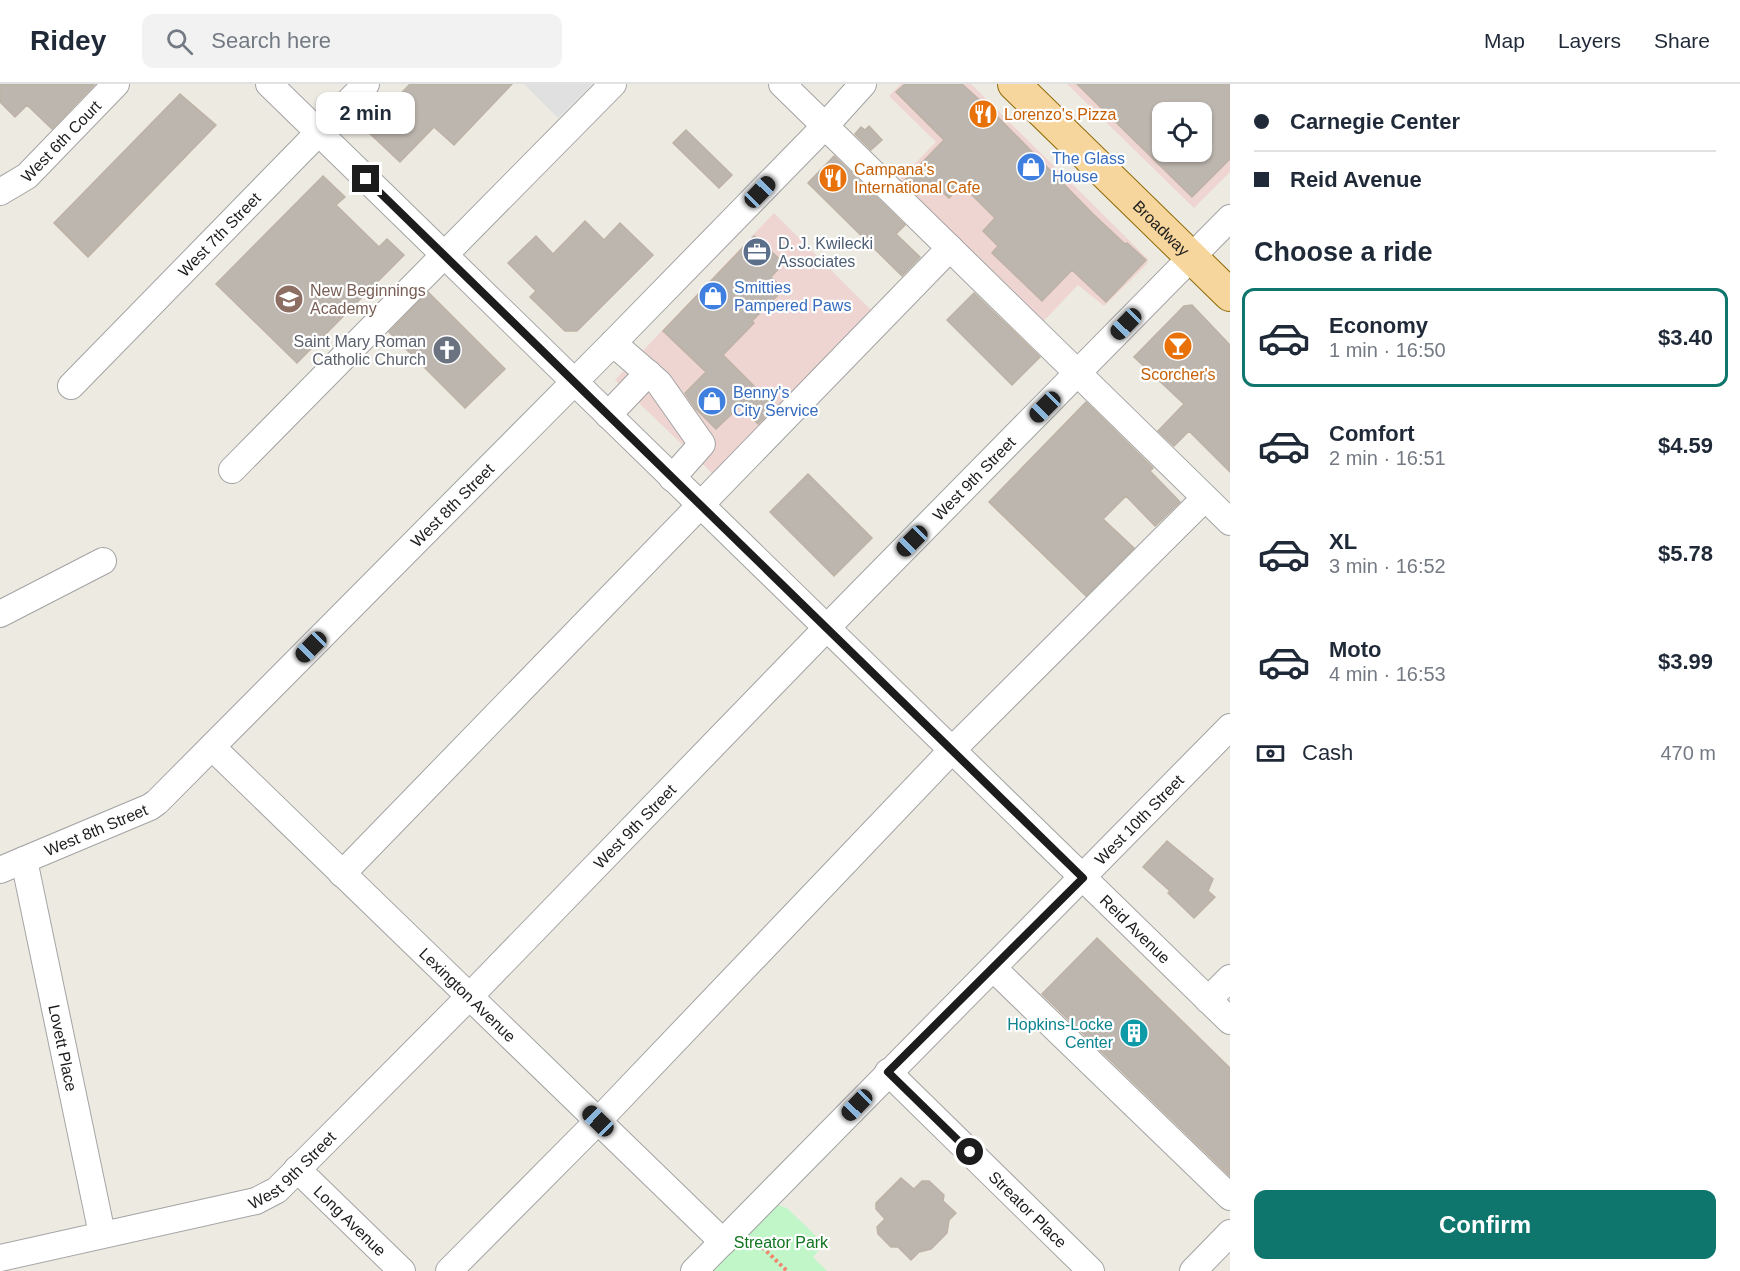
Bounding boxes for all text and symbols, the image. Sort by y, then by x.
search box [142,14,562,68]
text: Ridey [30,25,106,56]
icon: search [163,25,196,58]
text: Search here [211,28,331,53]
text: Map [1484,29,1525,52]
text: Layers [1558,29,1621,52]
text: Share [1654,29,1710,52]
callout: 2 min [316,92,416,134]
street label: West 6th Court [18,97,105,186]
restaurant icon: Lorenzo's Pizza [967,98,999,130]
text: 2 min [339,102,392,124]
map controls [1152,102,1212,162]
button: locate [1152,102,1212,162]
place label: Lorenzo's Pizza [1004,106,1117,123]
text: Carnegie Center [1290,109,1460,134]
place label: The Glass House [1052,150,1125,185]
shop icon: The Glass House [1015,151,1047,183]
place label: Campana's International Cafe [854,161,980,196]
restaurant icon: Campana's International Cafe [817,162,849,194]
route end [352,165,379,192]
text: Reid Avenue [1290,167,1422,192]
car [741,173,779,211]
street label: West 7th Street [175,189,264,280]
street label: Broadway [1130,197,1192,259]
place label: D. J. Kwilecki Associates [778,235,873,270]
office icon: D. J. Kwilecki Associates [741,236,773,268]
text: Choose a ride [1254,237,1433,267]
place label: Smitties Pampered Paws [734,279,851,314]
shop icon: Smitties Pampered Paws [697,280,729,312]
place label: New Beginnings Academy [310,282,426,317]
school or university icon: New Beginnings Academy [273,283,305,315]
car [1107,305,1145,343]
icon: car [1257,311,1311,365]
text: Economy [1329,313,1428,338]
text: $3.40 [1658,325,1713,350]
bar icon: Scorcher's [1162,330,1194,362]
place label: Saint Mary Roman Catholic Church [294,333,426,368]
church icon: Saint Mary Roman Catholic Church [431,334,463,366]
text: 1 min · 16:50 [1329,339,1446,361]
place label: Scorcher's [1140,366,1216,383]
place label: Benny's City Service [733,384,818,419]
shop icon: Benny's City Service [696,385,728,417]
car [1026,388,1064,426]
icon: car [1257,419,1311,473]
text: Comfort [1329,421,1415,446]
street label: West 9th Street [929,433,1019,524]
text: $4.59 [1658,433,1713,458]
text: 2 min · 16:51 [1329,447,1446,469]
street label: West 8th Street [408,460,498,550]
car [893,522,931,560]
icon: car [1257,527,1311,581]
text: XL [1329,529,1357,554]
text: $5.78 [1658,541,1713,566]
text: 3 min · 16:52 [1329,555,1446,577]
car [292,628,330,666]
icon: car [1257,635,1311,689]
text: Moto [1329,637,1382,662]
text: $3.99 [1658,649,1713,674]
text: 4 min · 16:53 [1329,663,1446,685]
icon: cash [1254,737,1287,770]
text: Cash [1302,740,1353,765]
text: 470 m [1660,742,1716,764]
street label: West 10th Street [1092,771,1188,868]
street label: West 9th Street [590,781,680,872]
street label: West 8th Street [42,801,151,859]
street label: Reid Avenue [1097,891,1173,967]
street label: Lexington Avenue [416,945,519,1045]
street label: Lovett Place [45,1003,80,1093]
place label: Hopkins-Locke Center [1007,1016,1114,1051]
building icon: Hopkins-Locke Center [1118,1017,1150,1049]
car [838,1086,876,1124]
car [579,1102,617,1140]
street label: West 9th Street [246,1128,340,1212]
route start [956,1138,983,1165]
street label: Streator Place [985,1168,1070,1251]
street label: Long Avenue [310,1182,389,1260]
button: Confirm [1254,1190,1716,1259]
park label: Streator Park [734,1234,829,1251]

